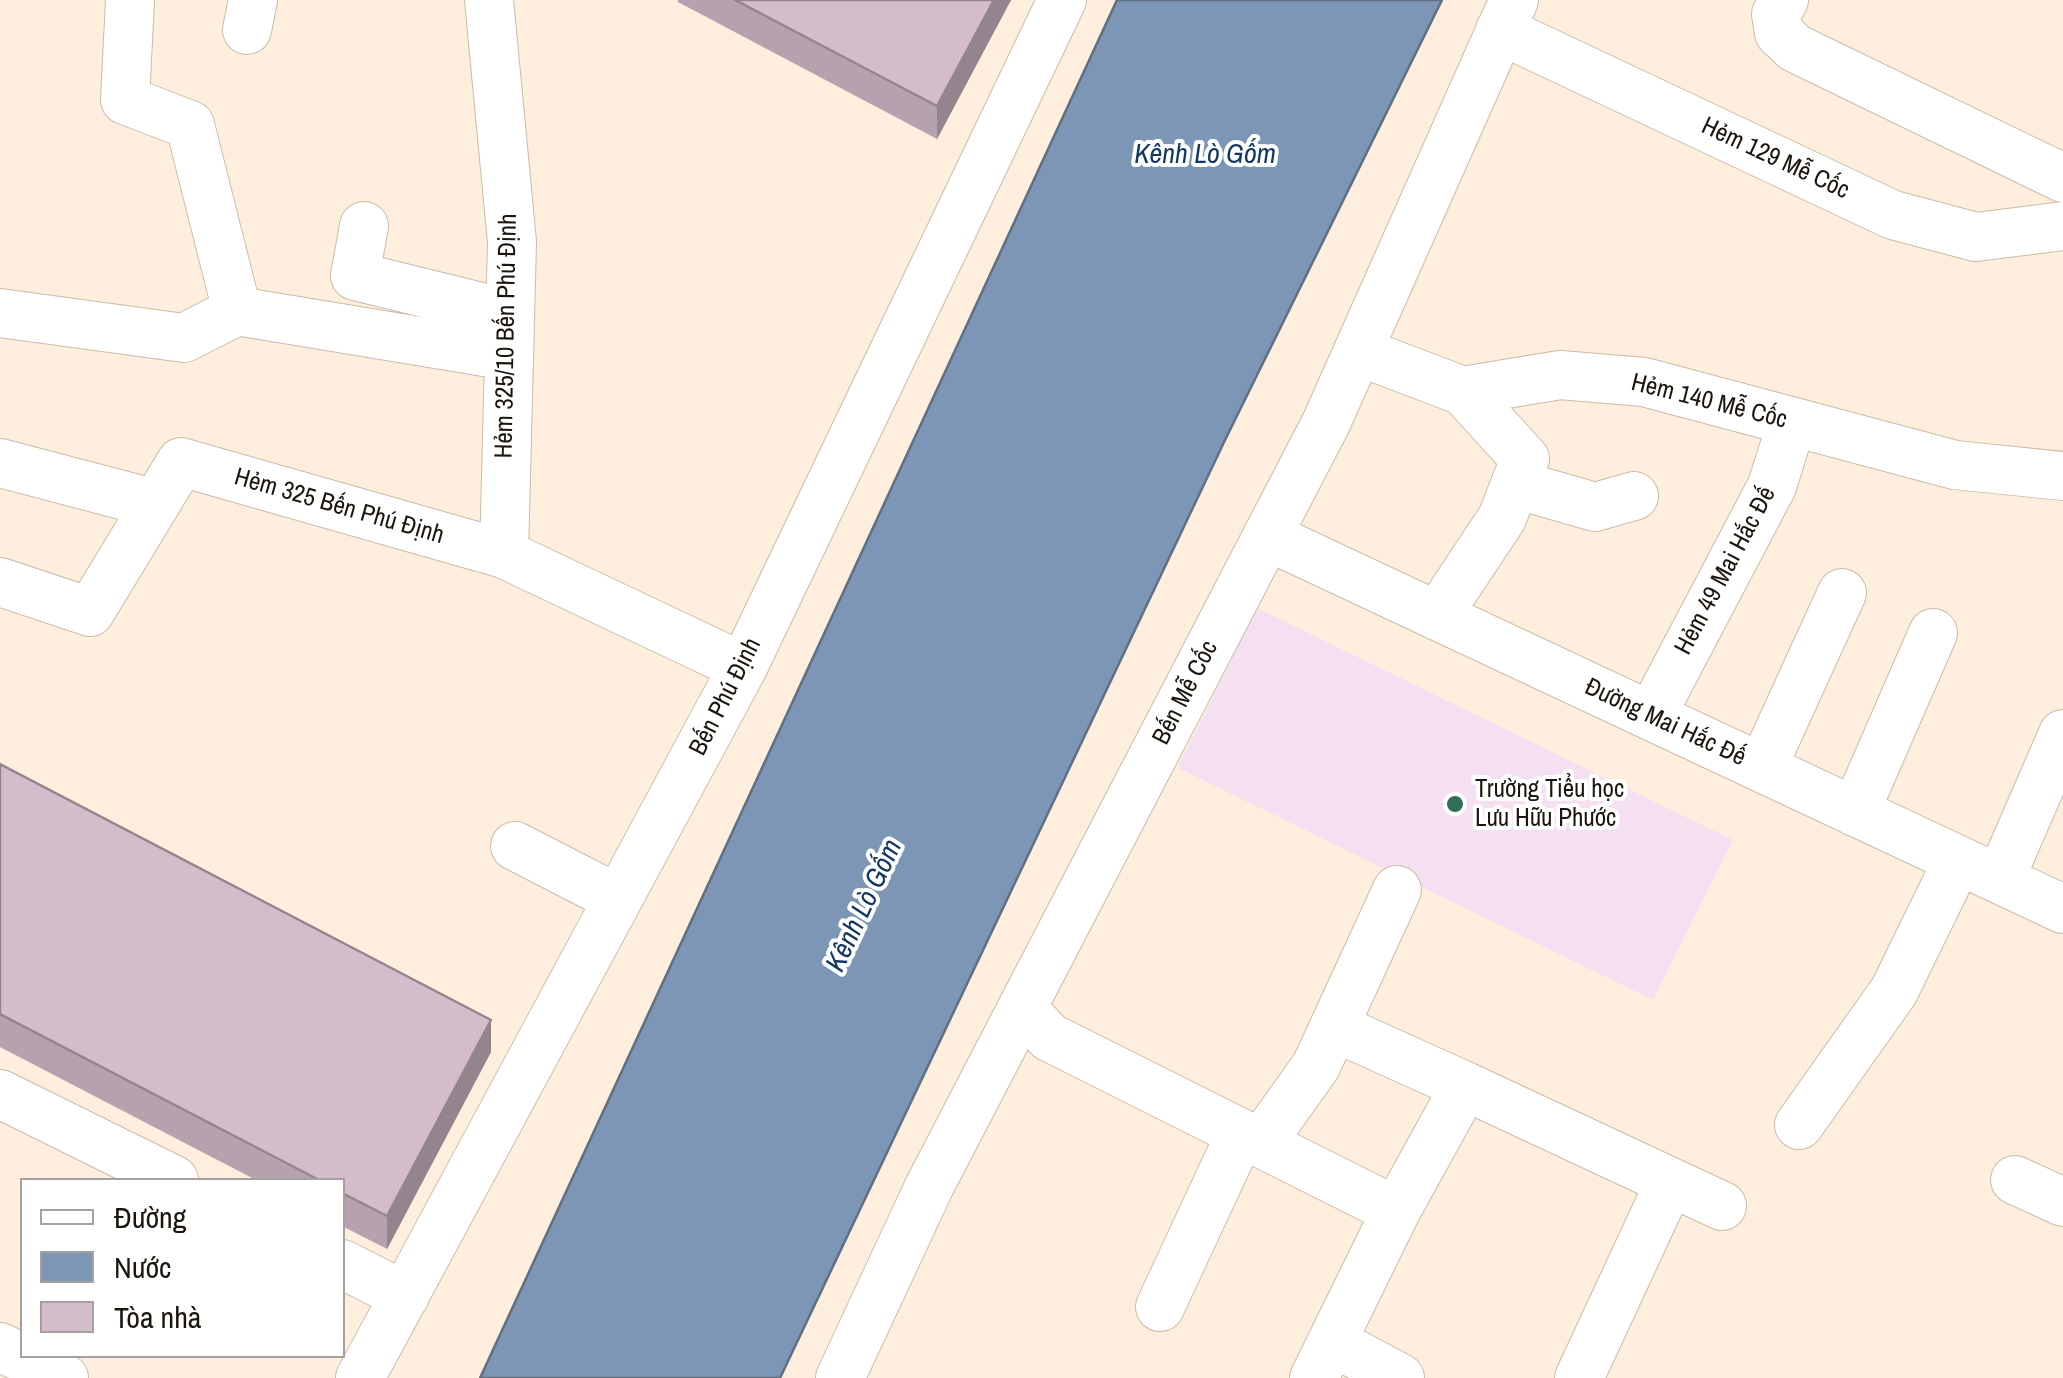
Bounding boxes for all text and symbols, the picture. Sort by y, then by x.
street label: Hẻm 129 Mễ Cốc [1696,112,1854,206]
water label: Kênh Lò Gốm [1134,138,1276,172]
street label: Hẻm 325/10 Bến Phú Định [490,213,524,459]
street label: Hẻm 140 Mễ Cốc [1628,368,1790,436]
street label: Hẻm 325 Bến Phú Định [231,463,447,551]
street label: Hẻm 49 Mai Hắc Đế [1669,482,1783,660]
street label: Bến Phú Định [684,633,768,761]
street label: Bến Mễ Cốc [1147,636,1225,750]
street label: Đường Mai Hắc Đế [1580,673,1750,773]
place label: Trường Tiểu học Lưu Hữu Phước [1475,775,1624,834]
marker: Trường Tiểu học Lưu Hữu Phước [1444,793,1466,815]
water label: Kênh Lò Gốm [820,835,910,977]
legend [20,1178,345,1358]
text: Đường [114,1197,186,1237]
text: Nước [114,1247,171,1287]
text: Tòa nhà [114,1297,202,1337]

